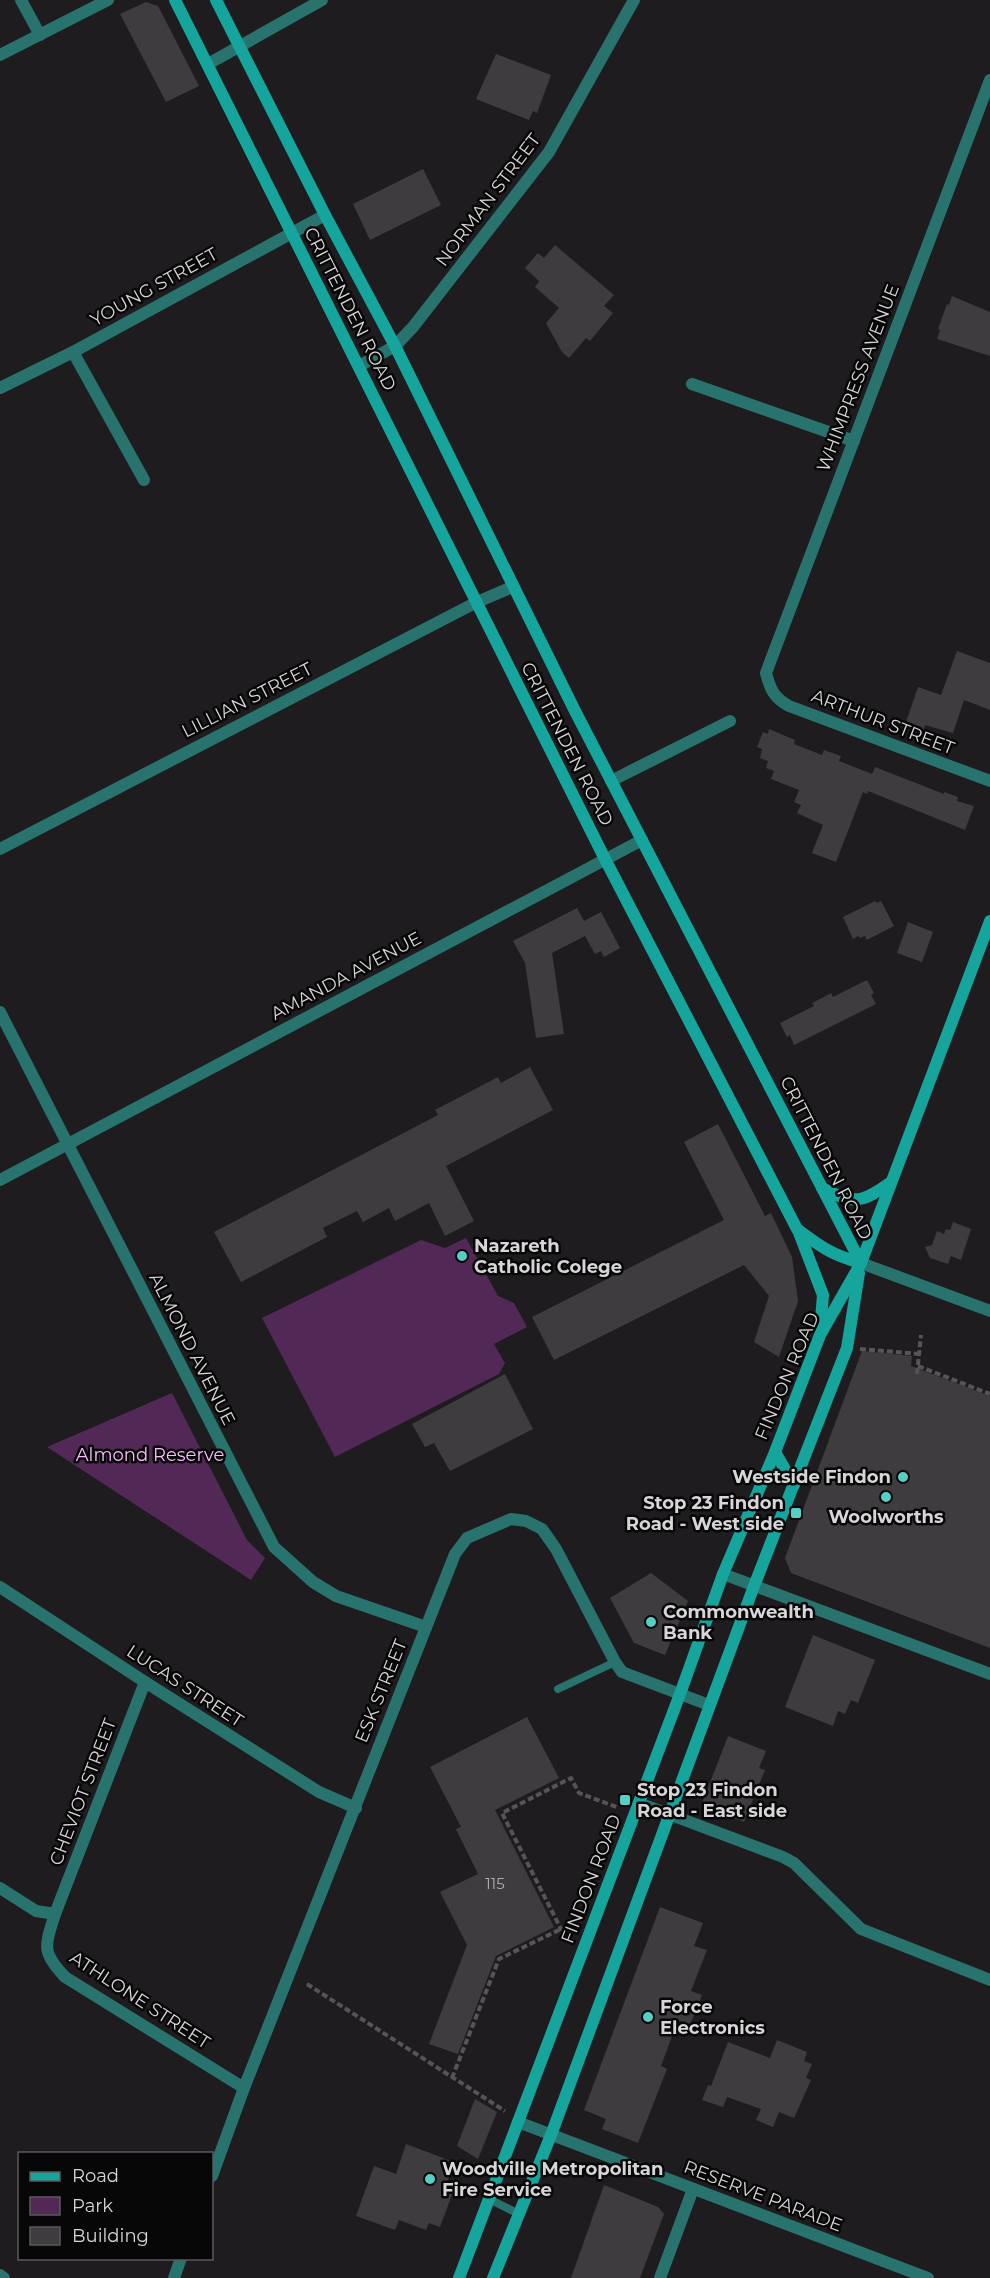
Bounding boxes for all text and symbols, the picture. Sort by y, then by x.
street label: NORMAN STREET [431,129,546,271]
street label: CRITTENDEN ROAD [299,224,401,394]
street label: YOUNG STREET [86,243,222,331]
street label: WHIMPRESS AVENUE [812,281,904,475]
street label: LILLIAN STREET [178,657,317,742]
street label: CRITTENDEN ROAD [516,659,618,829]
street label: ARTHUR STREET [808,685,958,760]
street label: AMANDA AVENUE [267,927,425,1025]
street label: CRITTENDEN ROAD [775,1073,877,1243]
place label: Nazareth Catholic Colege [474,1235,622,1278]
marker: Nazareth Catholic Colege [455,1249,469,1263]
street label: ALMOND AVENUE [144,1269,240,1429]
street label: FINDON ROAD [750,1309,824,1443]
park label: Almond Reserve [76,1444,224,1466]
place label: Westside Findon [732,1466,891,1488]
marker: Westside Findon [896,1470,910,1484]
marker: Woolworths [879,1490,893,1504]
place label: Stop 23 Findon Road - West side [626,1492,784,1535]
marker: Stop 23 Findon Road - West side [789,1506,803,1520]
place label: Woolworths [828,1506,944,1528]
place label: Commonwealth Bank [663,1601,814,1644]
marker: Commonwealth Bank [644,1615,658,1629]
street label: ESK STREET [350,1636,412,1746]
street label: LUCAS STREET [123,1640,248,1732]
street label: CHEVIOT STREET [45,1715,121,1869]
place label: Stop 23 Findon Road - East side [637,1779,787,1822]
marker: Stop 23 Findon Road - East side [618,1793,632,1807]
street label: FINDON ROAD [556,1811,626,1947]
house number: 115 [485,1874,505,1893]
street label: ATHLONE STREET [66,1946,215,2054]
place label: Force Electronics [660,1996,765,2039]
marker: Force Electronics [641,2010,655,2024]
legend [18,2152,213,2260]
street label: RESERVE PARADE [681,2156,845,2236]
place label: Woodville Metropolitan Fire Service [442,2158,663,2201]
text: Road [72,2165,119,2187]
marker: Woodville Metropolitan Fire Service [423,2172,437,2186]
text: Park [72,2195,113,2217]
text: Building [72,2225,149,2247]

